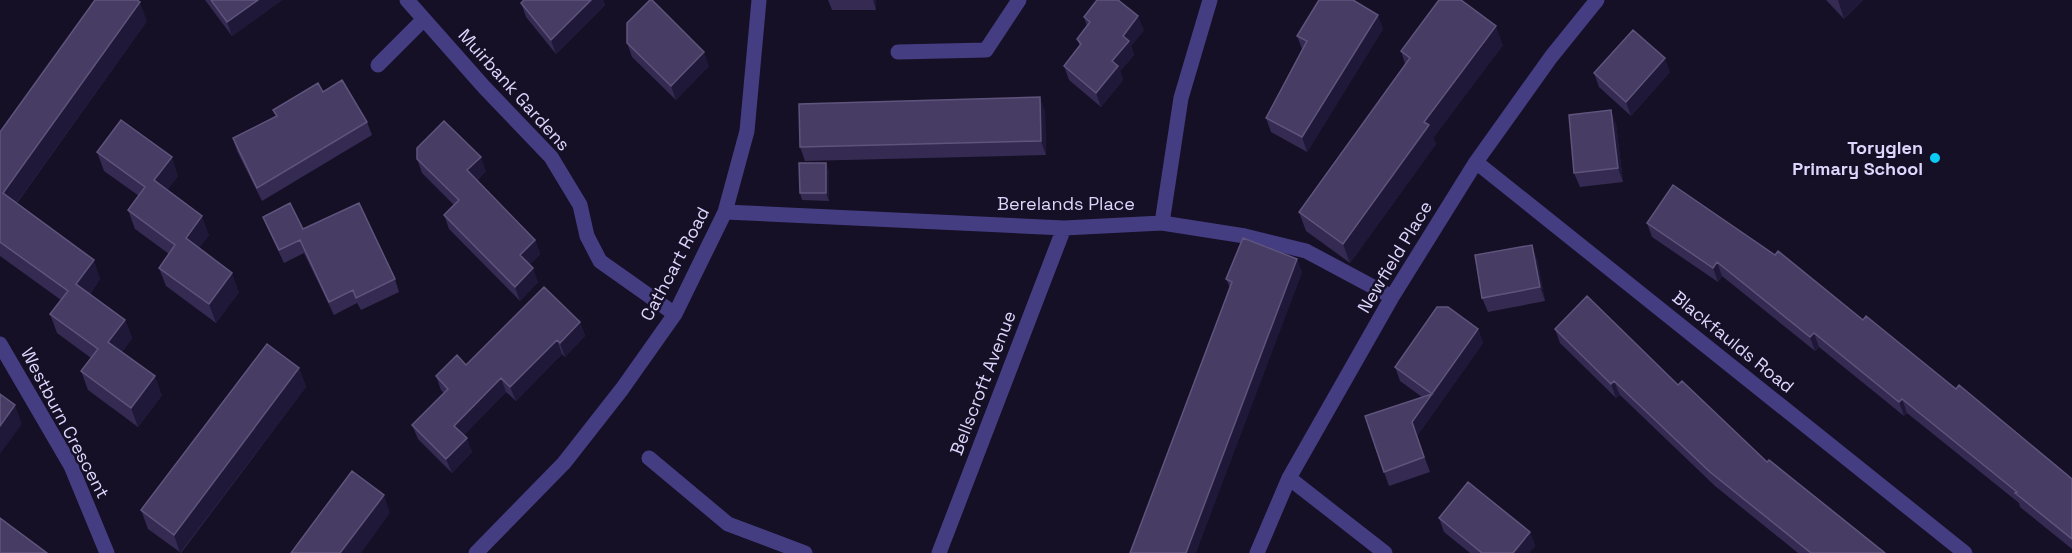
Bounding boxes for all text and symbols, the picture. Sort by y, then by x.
street label: Muirbank Gardens [453,24,575,156]
place label: Toryglen Primary School [1792,136,1923,180]
marker: Toryglen Primary School [1928,151,1942,165]
street label: Berelands Place [997,192,1135,215]
street label: Newfield Place [1352,196,1437,317]
street label: Cathcart Road [635,203,714,325]
street label: Blackfaulds Road [1668,285,1799,398]
street label: Bellscroft Avenue [944,307,1021,458]
street label: Westburn Crescent [16,343,115,502]

